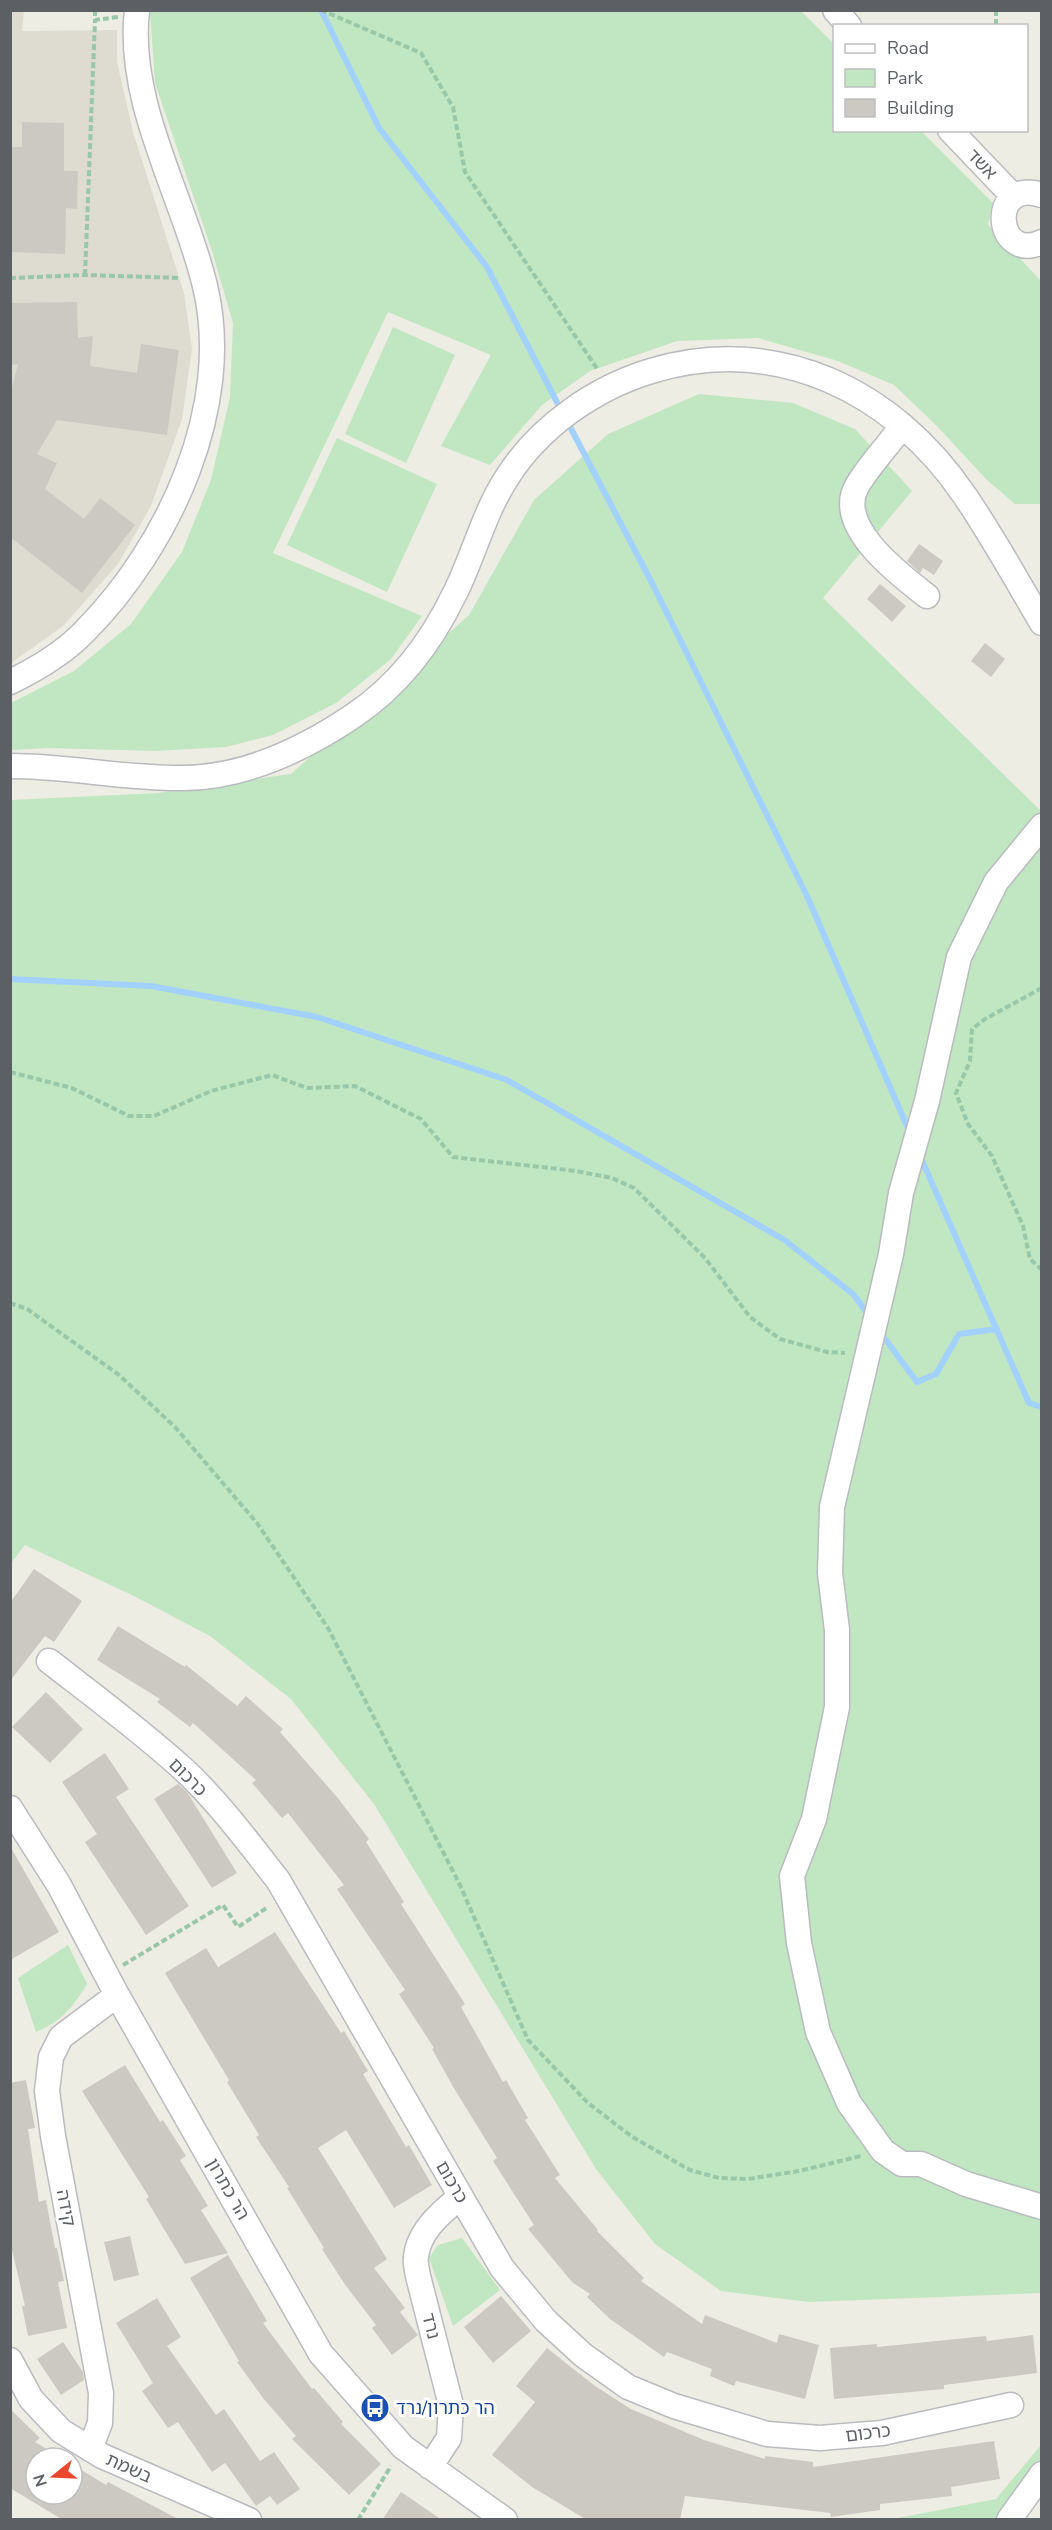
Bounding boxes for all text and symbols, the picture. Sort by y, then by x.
legend [833,24,1028,132]
text: Road [887,36,929,60]
text: Park [887,66,924,90]
text: Building [887,96,954,120]
street label: אשד [962,143,1002,185]
street label: כרכום [164,1753,212,1801]
street label: הר כתרון [201,2154,255,2224]
street label: כרכום [430,2156,474,2208]
street label: קידה [51,2187,81,2229]
street label: נרד [416,2310,446,2342]
bus stop icon: הר כתרון/נרד [359,2392,391,2424]
place label: הר כתרון/נרד [396,2396,495,2420]
street label: כרכום [844,2418,892,2448]
north arrow [24,2446,84,2506]
street label: בשמת [102,2447,156,2489]
text: N [28,2471,53,2489]

